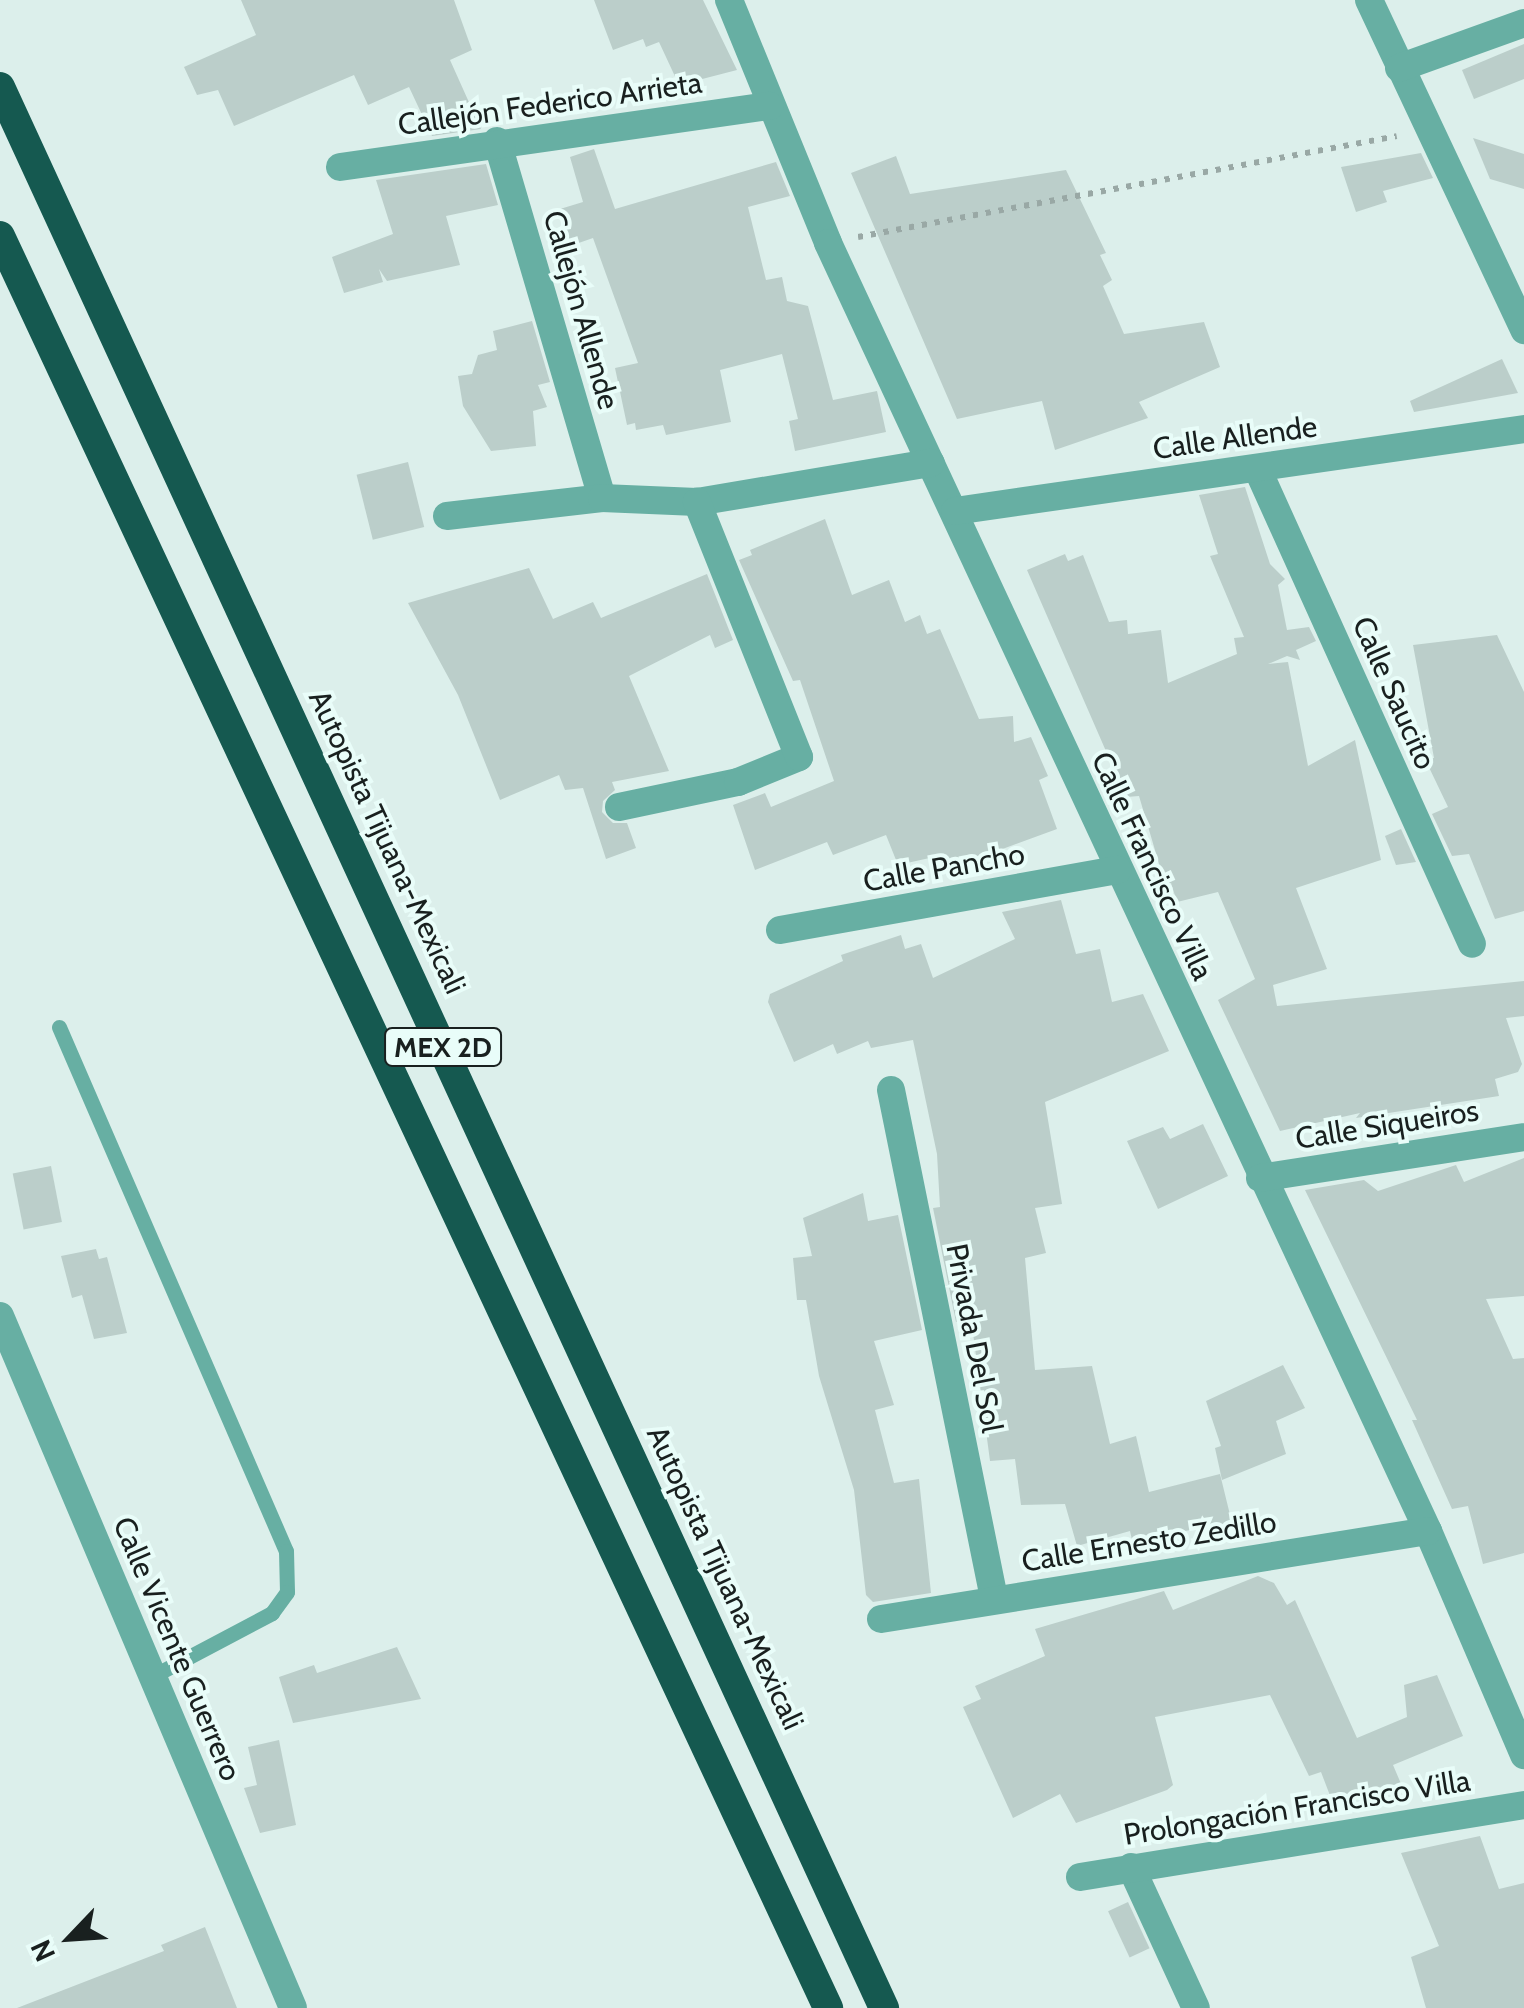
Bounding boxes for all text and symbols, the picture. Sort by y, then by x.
street label: Callejón Federico Arrieta [396,65,704,143]
street label: Callejón Allende [535,206,627,414]
street label: Calle Allende [1151,409,1319,467]
street label: Calle Saucito [1344,611,1444,775]
street label: Autopista Tijuana-Mexicali [301,684,473,1000]
street label: Calle Francisco Villa [1083,746,1221,986]
street label: Calle Pancho [860,836,1028,900]
road number: MEX 2D [383,1024,503,1070]
street label: Calle Siqueiros [1293,1093,1481,1157]
street label: Privada Del Sol [938,1241,1010,1435]
street label: Autopista Tijuana-Mexicali [639,1420,811,1736]
street label: Calle Ernesto Zedillo [1019,1504,1279,1580]
street label: Calle Vicente Guerrero [105,1512,249,1786]
street label: Prolongación Francisco Villa [1121,1763,1473,1853]
north arrow [20,1888,120,1988]
text: N [23,1935,62,1967]

